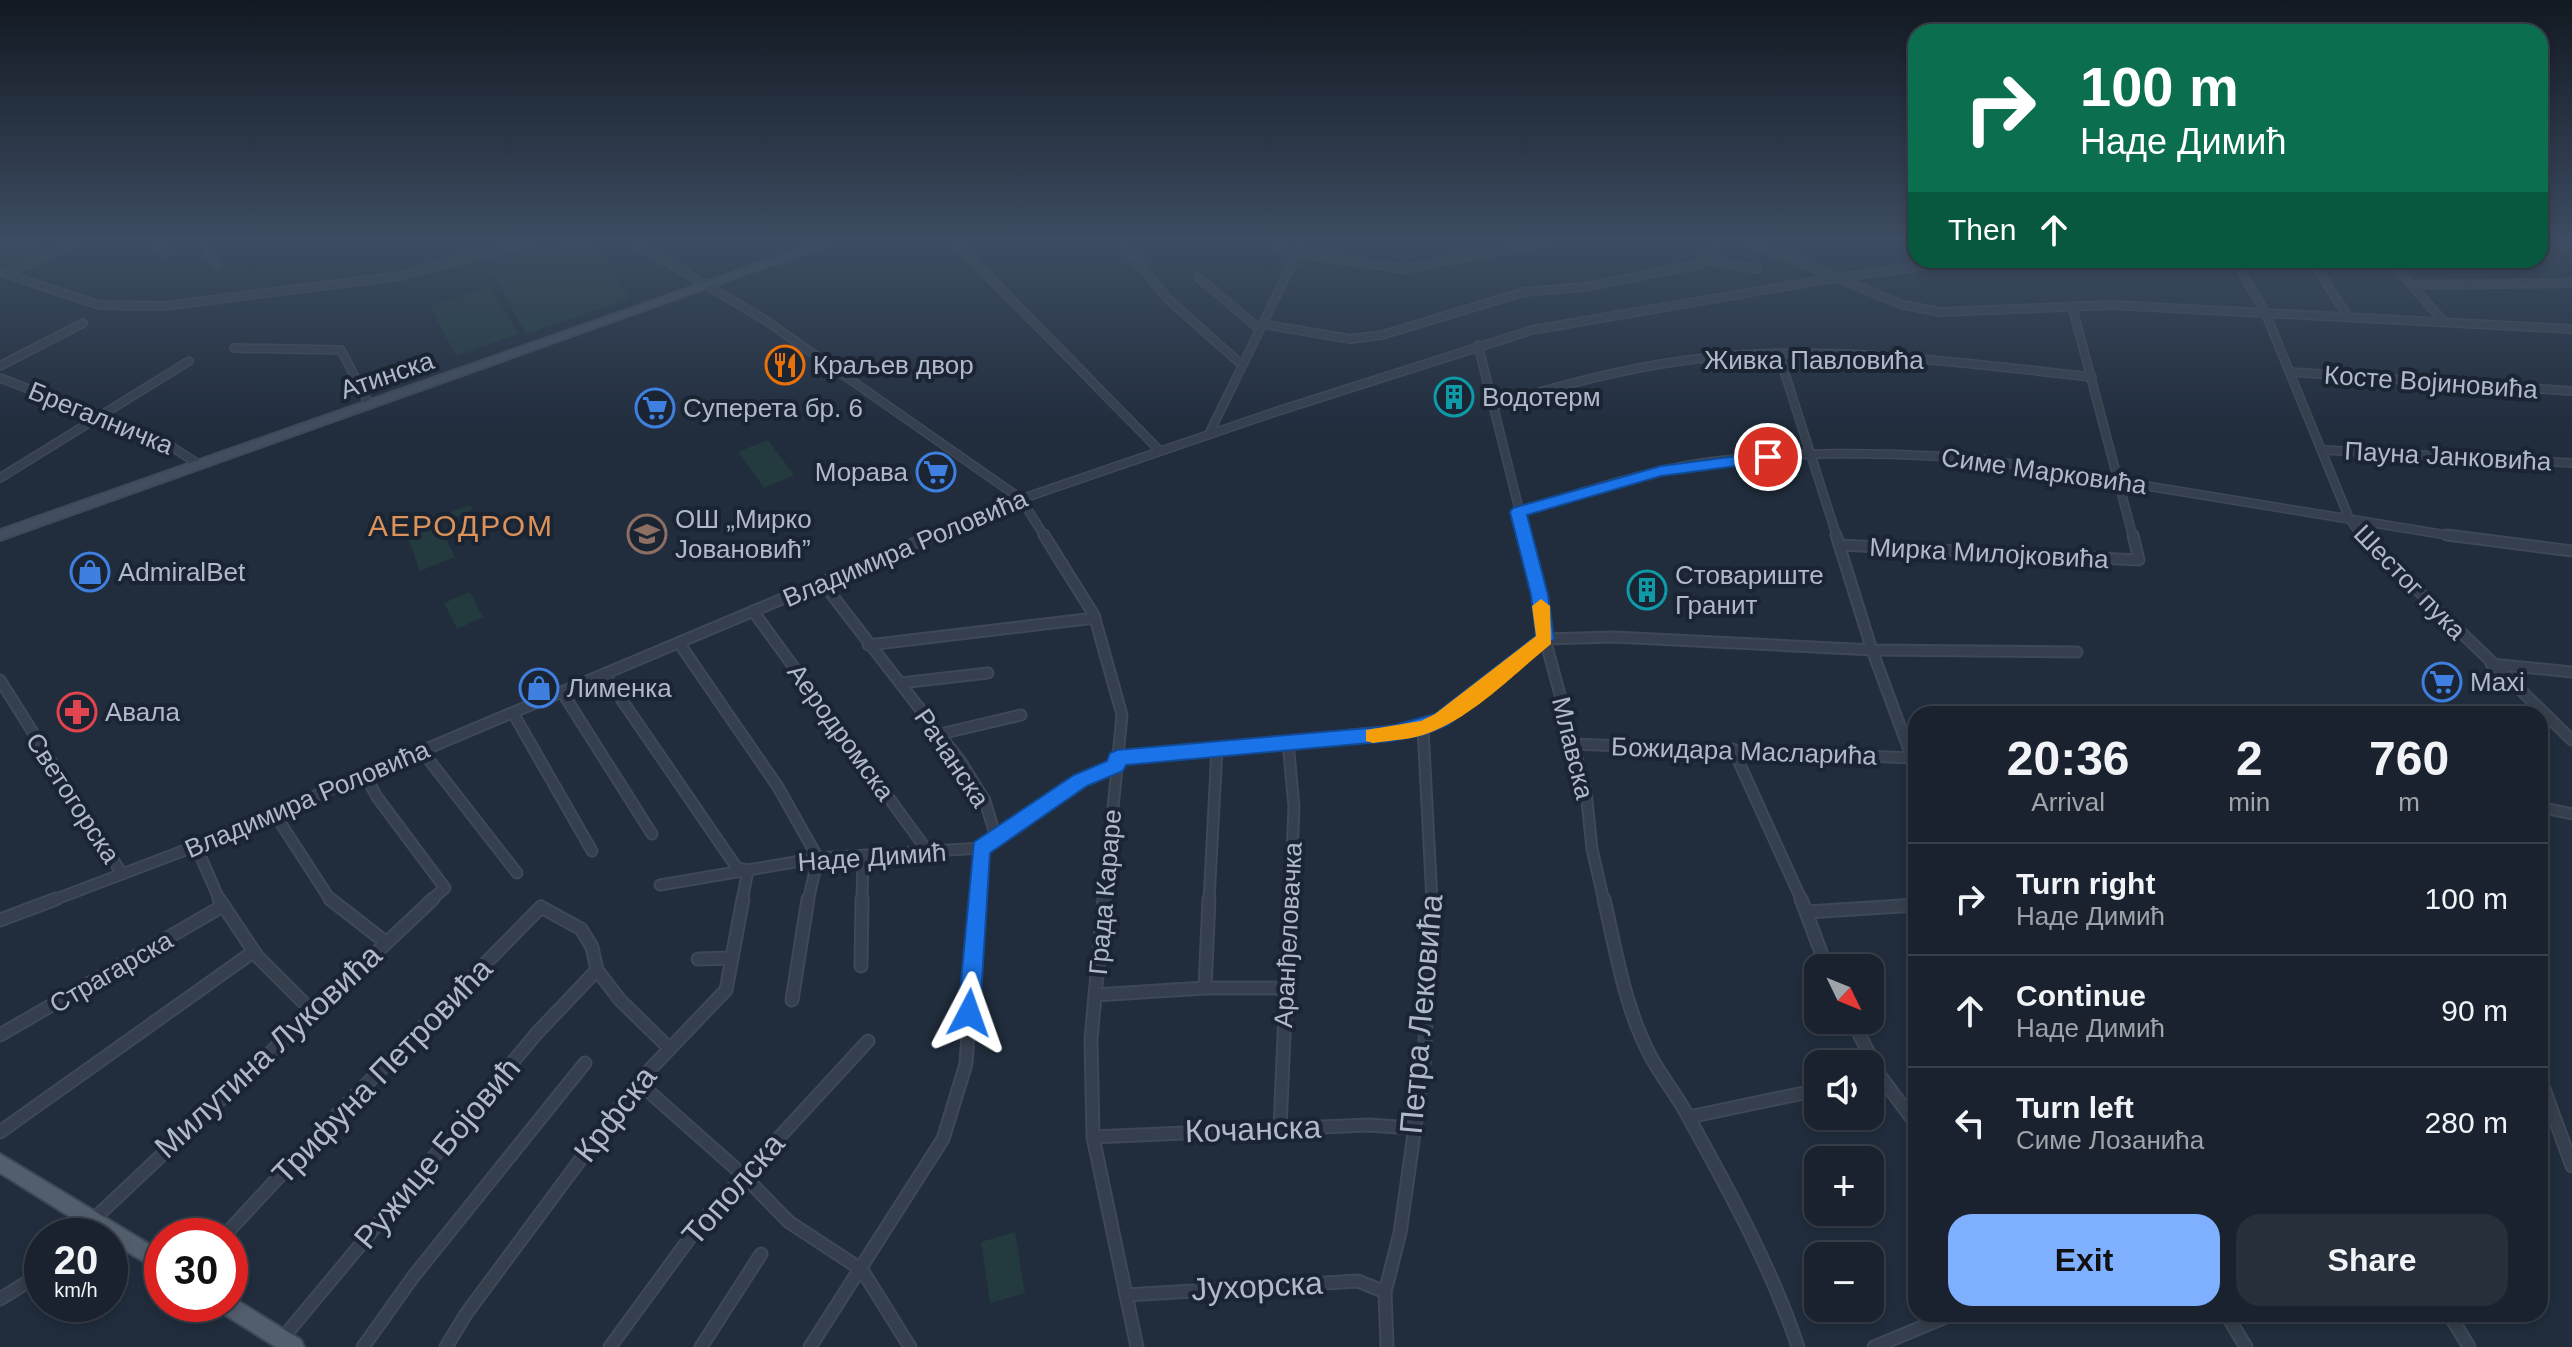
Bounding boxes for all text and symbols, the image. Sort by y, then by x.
text: 100 m [2080,55,2239,118]
icon: right [1948,56,2052,160]
text: Наде Димић [2080,121,2286,162]
icon: ahead [2032,208,2076,252]
text: Then [1948,213,2016,246]
restaurant icon: Краљев двор [764,344,806,386]
street label: Атинска [336,345,438,405]
street label: Живка Павловића [1704,345,1924,375]
place label: Краљев двор [813,350,974,380]
street label: Косте Војиновића [2323,360,2539,404]
street label: Брегалничка [24,375,178,461]
building icon: Водотерм [1433,376,1475,418]
place label: Водотерм [1482,382,1601,412]
supermarket icon: Суперета бр. 6 [634,387,676,429]
place label: Суперета бр. 6 [683,393,863,423]
pin [1734,423,1802,491]
icon: arrive [1746,435,1790,479]
street label: Пауна Јанковића [2344,436,2553,476]
street label: Симе Марковића [1939,442,2149,500]
supermarket icon: Морава [915,451,957,493]
place label: Морава [815,457,909,487]
street label: Владимира Роловића [778,483,1032,613]
place label: ОШ „Мирко Јовановић” [675,504,812,564]
district label: АЕРОДРОМ [368,509,554,542]
school or university icon: ОШ „Мирко Јовановић” [626,513,668,555]
street label: Шестог пука [2348,519,2472,646]
street label: Мирка Милојковића [1869,532,2110,574]
shop icon: AdmiralBet [69,551,111,593]
place label: AdmiralBet [118,557,246,587]
place label: Стовариште Гранит [1675,560,1824,620]
building icon: Стовариште Гранит [1626,569,1668,611]
street label: Аеродромска [781,658,901,807]
supermarket icon: Maxi [2421,661,2463,703]
shop icon: Лименка [518,667,560,709]
place label: Maxi [2470,667,2525,697]
place label: Лименка [567,673,672,703]
pharmacy icon: Авала [56,691,98,733]
street label: Млавска [1546,694,1600,803]
place label: Авала [105,697,180,727]
street label: Рачанска [908,703,996,813]
street label: Светогорска [20,727,127,869]
street label: Божидара Масларића [1611,731,1878,771]
text: 20:36 [2007,732,2130,785]
text: 2 [2236,732,2263,785]
text: 760 [2369,732,2449,785]
street label: Владимира Роловића [180,734,434,864]
text: Arrival [2031,787,2105,817]
text: min [2228,787,2270,817]
text: m [2398,787,2420,817]
street label: Града Караре [1083,808,1127,976]
street label: Наде Димић [797,837,947,877]
street label: Аранђеловачка [1268,841,1308,1029]
text: Turn right [2016,867,2155,900]
icon: right [1948,877,1992,921]
text: 100 m [2425,882,2508,915]
street label: Петра Лековића [1393,893,1449,1135]
text: Наде Димић [2016,901,2165,931]
street label: Страгарска [44,925,178,1019]
street label: Милутина Луковића [147,937,389,1165]
street label: Трифуна Петровића [265,950,499,1191]
north arrow [1804,954,1884,1034]
map controls [1804,954,1884,1322]
position arrow [927,971,1011,1055]
text: Continue [2016,979,2146,1012]
icon: ahead [1948,989,1992,1033]
text: 90 m [2441,994,2508,1027]
text: Наде Димић [2016,1013,2165,1043]
street label: Ружице Бојовић [347,1050,527,1256]
button: sound [1804,1050,1884,1130]
street label: Крфска [567,1059,664,1169]
text: Turn left [2016,1091,2134,1124]
icon: left [1948,1101,1992,1145]
text: 280 m [2425,1106,2508,1139]
street label: Кочанска [1184,1109,1322,1149]
text: Симе Лозанића [2016,1125,2204,1155]
street label: Тополска [675,1126,791,1252]
button: + [1804,1146,1884,1226]
button: Exit [1948,1214,2220,1306]
button: Share [2236,1214,2508,1306]
speed limit sign: 30 [144,1218,248,1322]
text: 20 [54,1238,98,1282]
button: − [1804,1242,1884,1322]
street label: Јухорска [1190,1265,1324,1307]
text: km/h [54,1279,98,1301]

